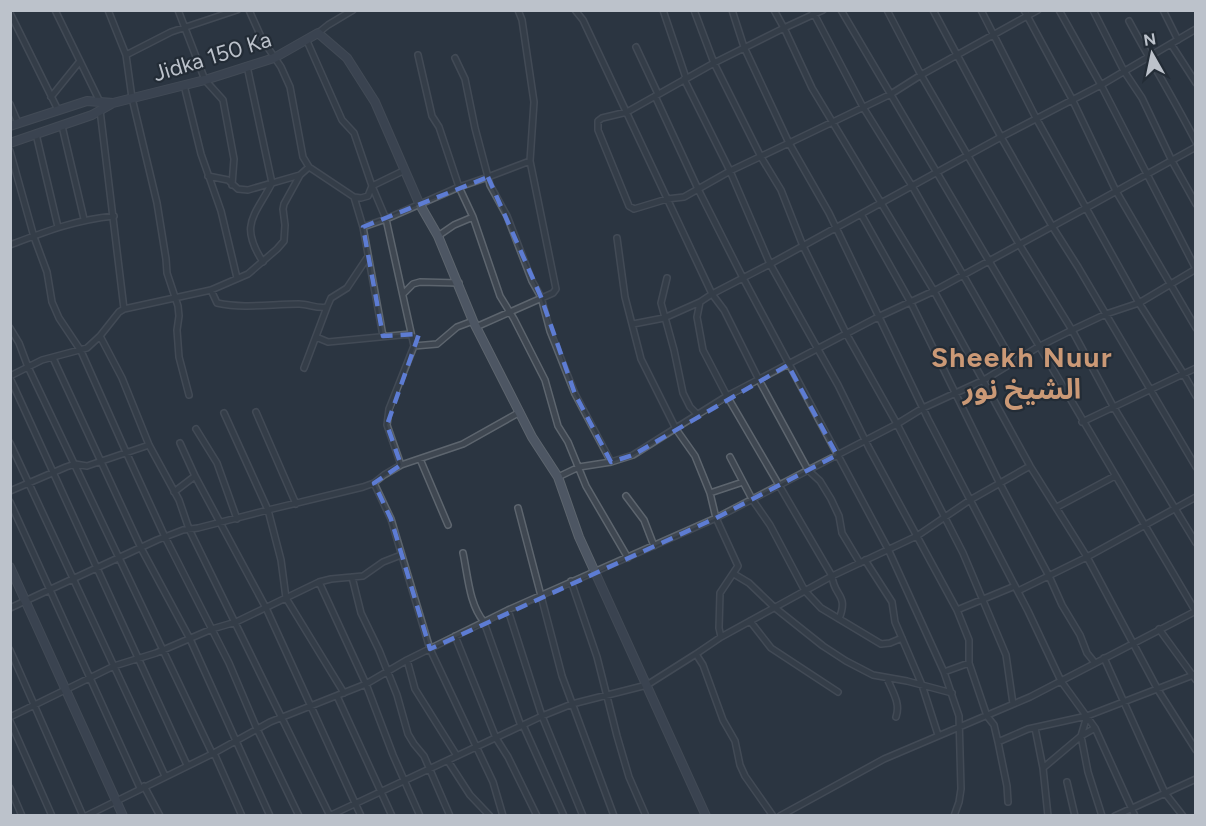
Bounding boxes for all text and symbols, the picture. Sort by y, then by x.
north arrow [1122,24,1182,84]
street label: Jidka 150 Ka [150,26,275,87]
text: N [1142,29,1157,50]
district label: Sheekh Nuur الشيخ نور [931,340,1113,410]

